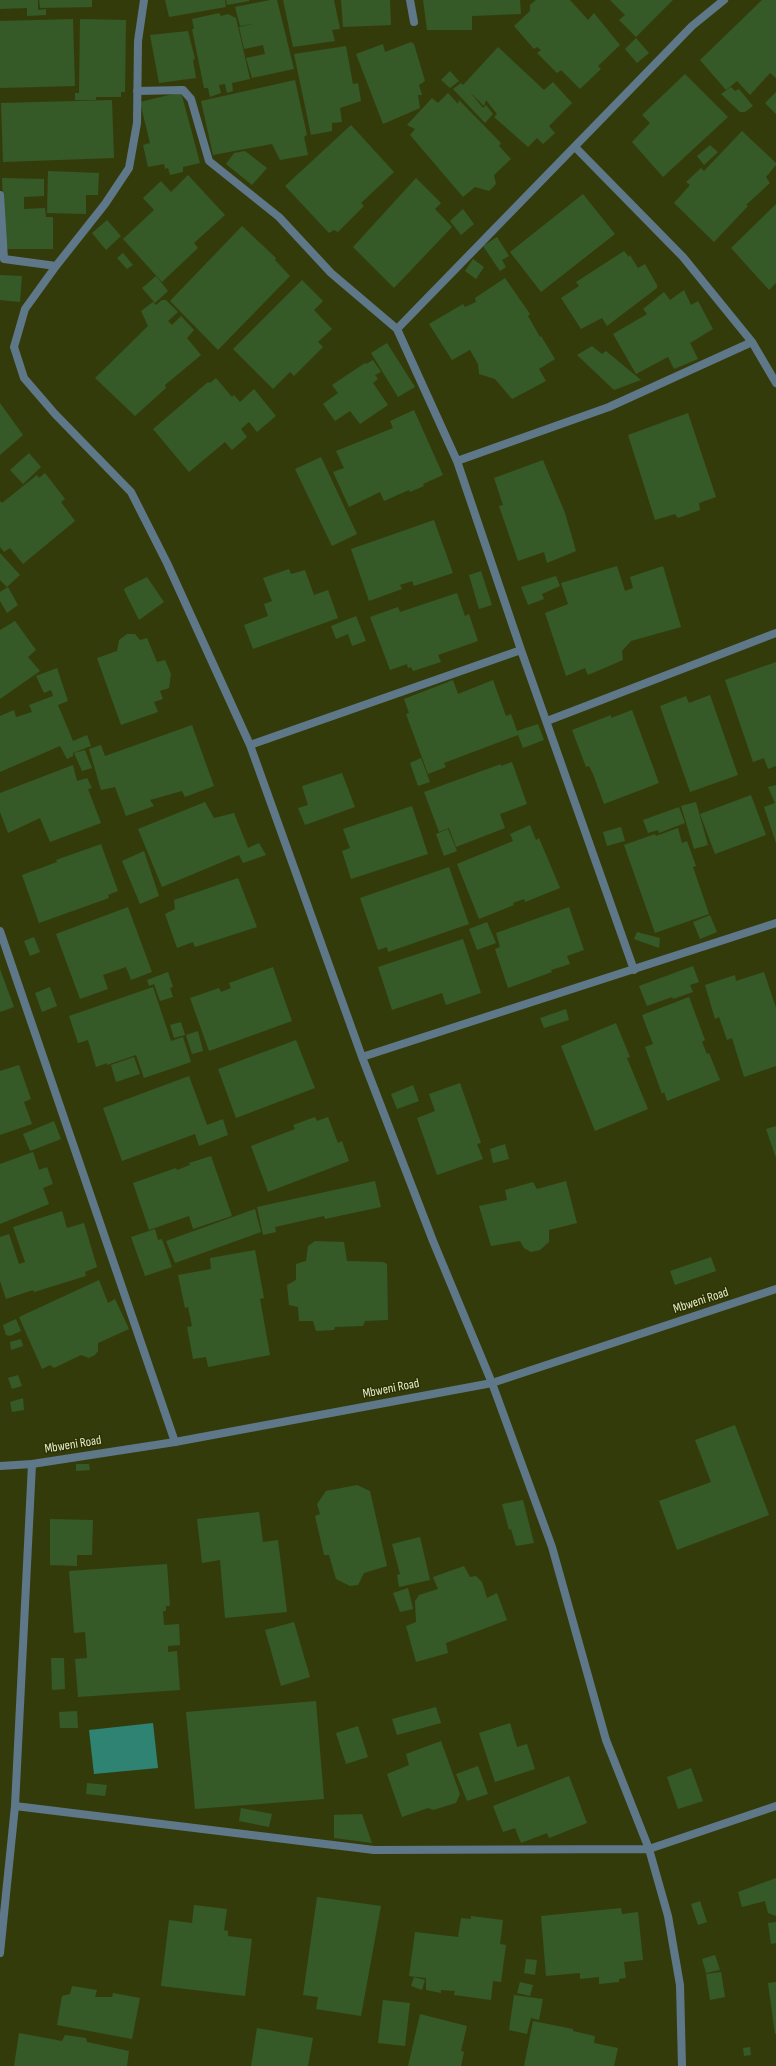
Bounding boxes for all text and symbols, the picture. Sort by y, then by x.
street label: Mbweni Road [671,1285,731,1317]
street label: Mbweni Road [361,1376,421,1402]
street label: Mbweni Road [44,1433,102,1457]

